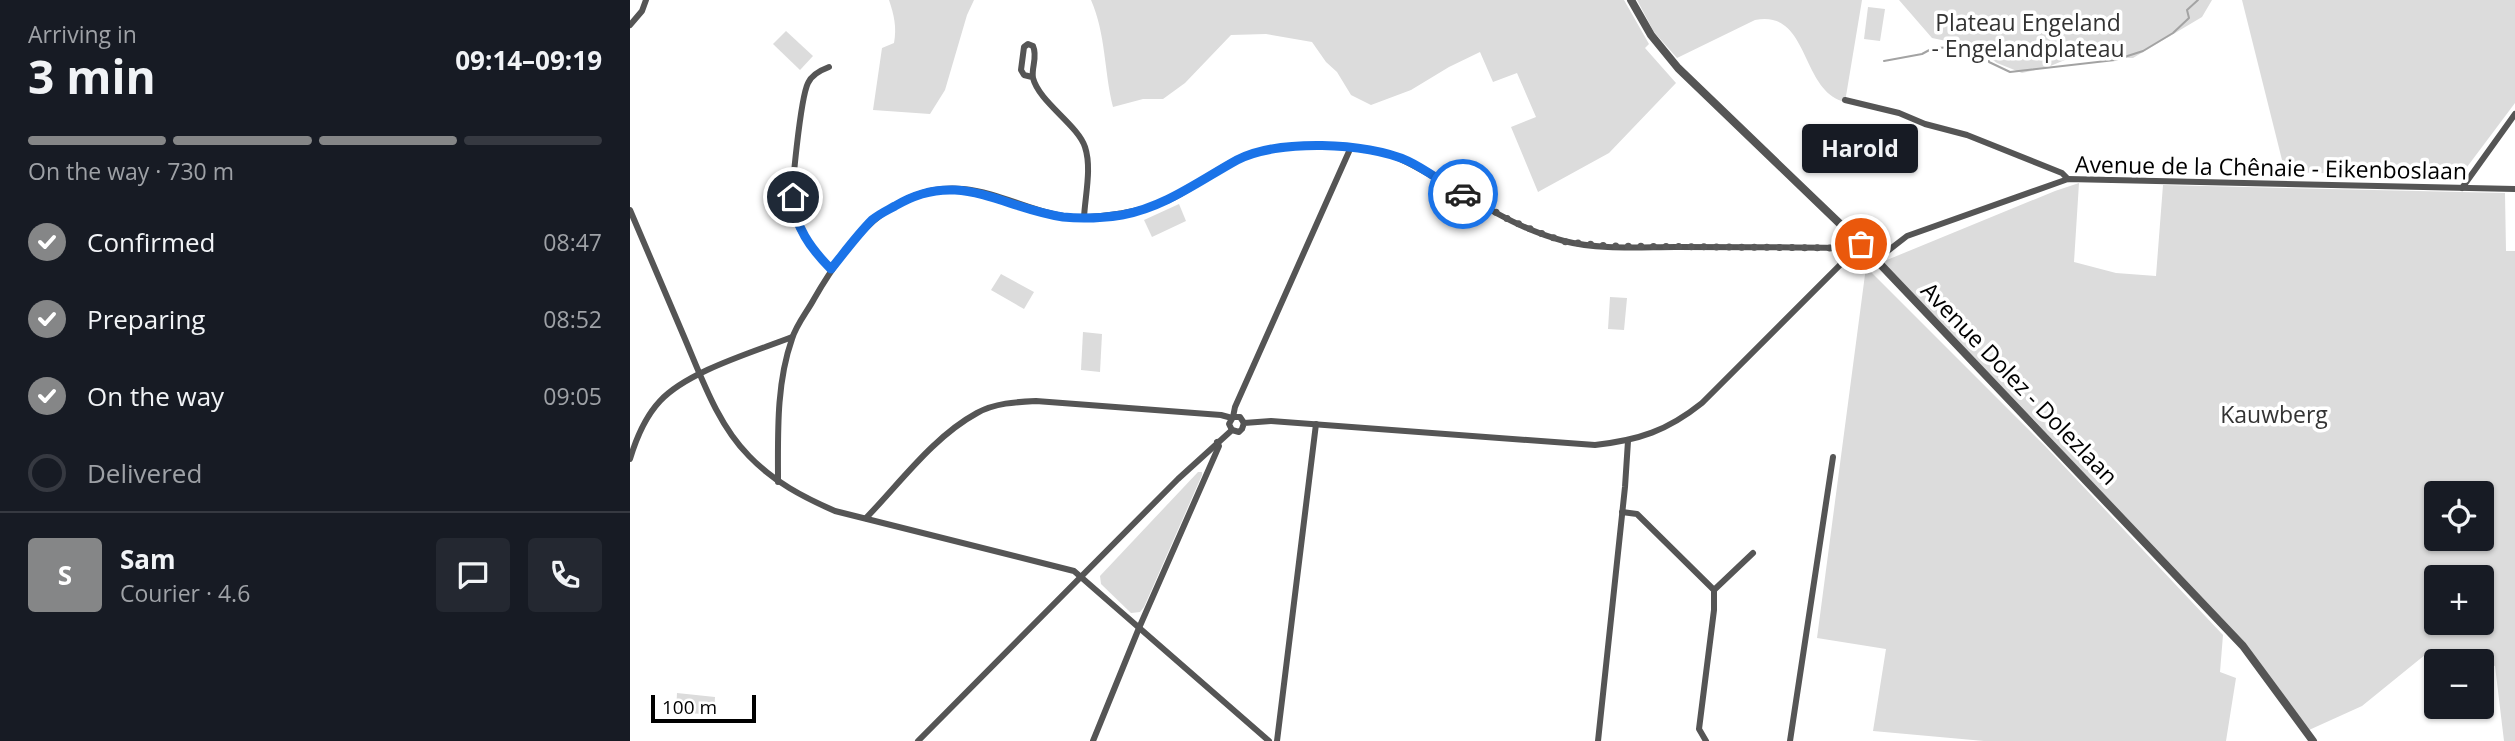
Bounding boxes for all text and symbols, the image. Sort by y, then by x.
park label: Plateau Engeland - Engelandplateau [1931,6,2125,64]
text: Arriving in [28,18,137,50]
text: 09:14–09:19 [455,42,602,78]
text: 3 min [28,45,156,107]
callout: Harold [1803,125,1919,174]
text: Harold [1821,132,1899,164]
street label: Avenue de la Chênaie - Eikenboslaan [2075,148,2467,186]
text: On the way · 730 m [28,155,234,187]
courier [1428,159,1498,229]
pin [763,167,823,227]
icon: car [1444,175,1482,213]
icon: home [774,178,812,216]
pin [1831,214,1891,274]
icon: check [28,223,66,261]
text: Confirmed [87,224,215,260]
icon: bag [1842,225,1880,263]
text: 08:47 [543,226,602,258]
street label: Avenue Dolez - Dolezlaan [1914,274,2126,492]
icon: check [28,300,66,338]
text: Preparing [87,301,205,337]
text: 08:52 [543,303,602,335]
icon: check [28,377,66,415]
text: On the way [87,378,224,414]
text: 09:05 [543,380,602,412]
park label: Kauwberg [2220,398,2328,430]
text: Delivered [87,455,202,491]
map controls [2424,481,2494,719]
button: locate [2424,481,2494,551]
button: chat [436,538,510,612]
button: phone [528,538,602,612]
text: Sam [120,541,176,577]
text: S [58,557,72,593]
button: + [2424,565,2494,635]
text: Courier · 4.6 [120,577,250,609]
button: − [2424,649,2494,719]
scale bar [651,692,756,724]
text: 100 m [662,694,717,720]

